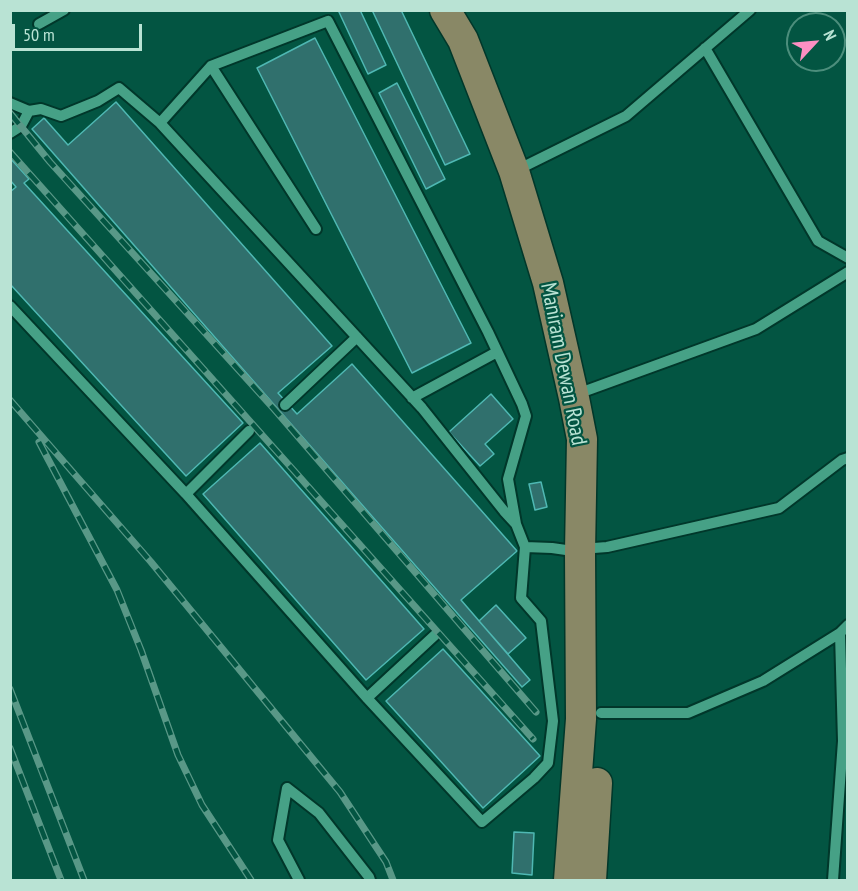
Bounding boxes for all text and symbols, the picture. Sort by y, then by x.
scale bar [15,12,146,50]
north arrow [786,12,846,72]
text: 50 m [23,23,55,46]
text: N [819,27,841,43]
street label: Maniram Dewan Road [534,280,592,448]

